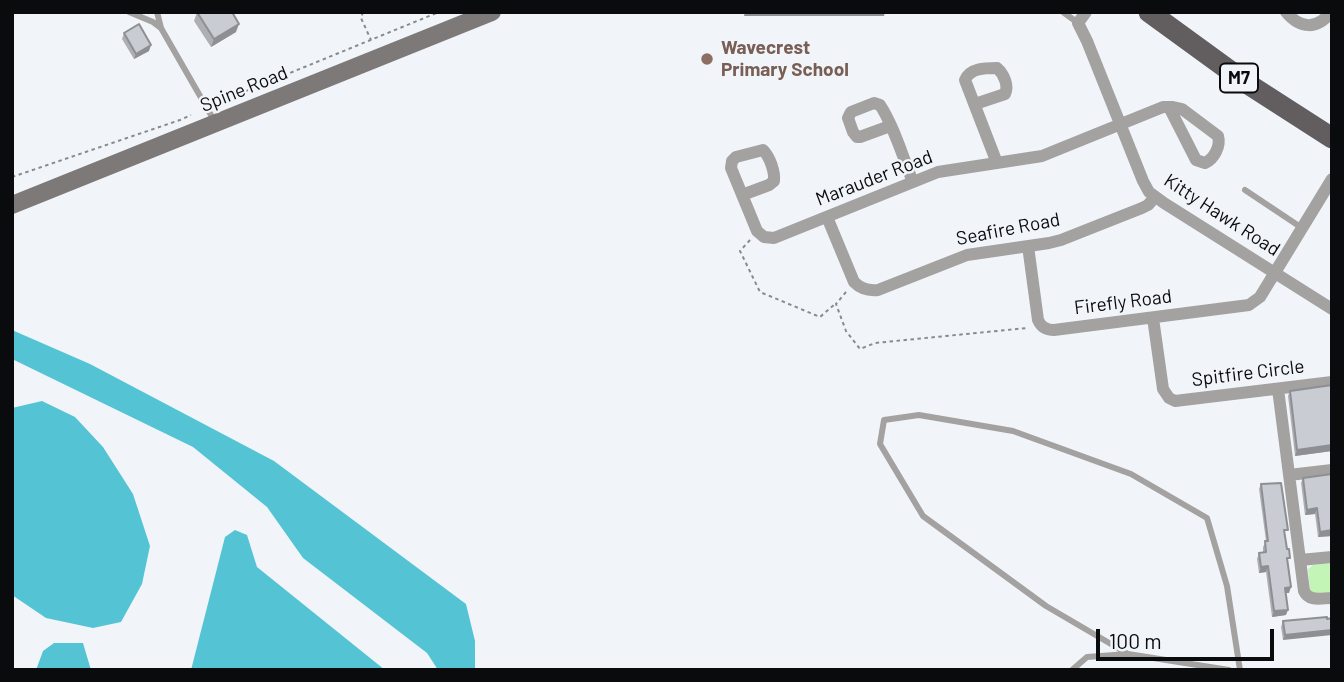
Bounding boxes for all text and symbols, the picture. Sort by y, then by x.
place label: Wavecrest Primary School [721,37,849,81]
marker: Wavecrest Primary School [699,51,715,67]
street label: Spine Road [197,61,291,117]
road number: M7 [1220,64,1258,92]
street label: Marauder Road [812,145,936,211]
street label: Kitty Hawk Road [1160,169,1284,261]
street label: Seafire Road [954,208,1062,250]
street label: Firefly Road [1073,285,1173,319]
street label: Spitfire Circle [1190,355,1306,391]
scale bar [1099,616,1278,660]
text: 100 m [1109,628,1162,653]

